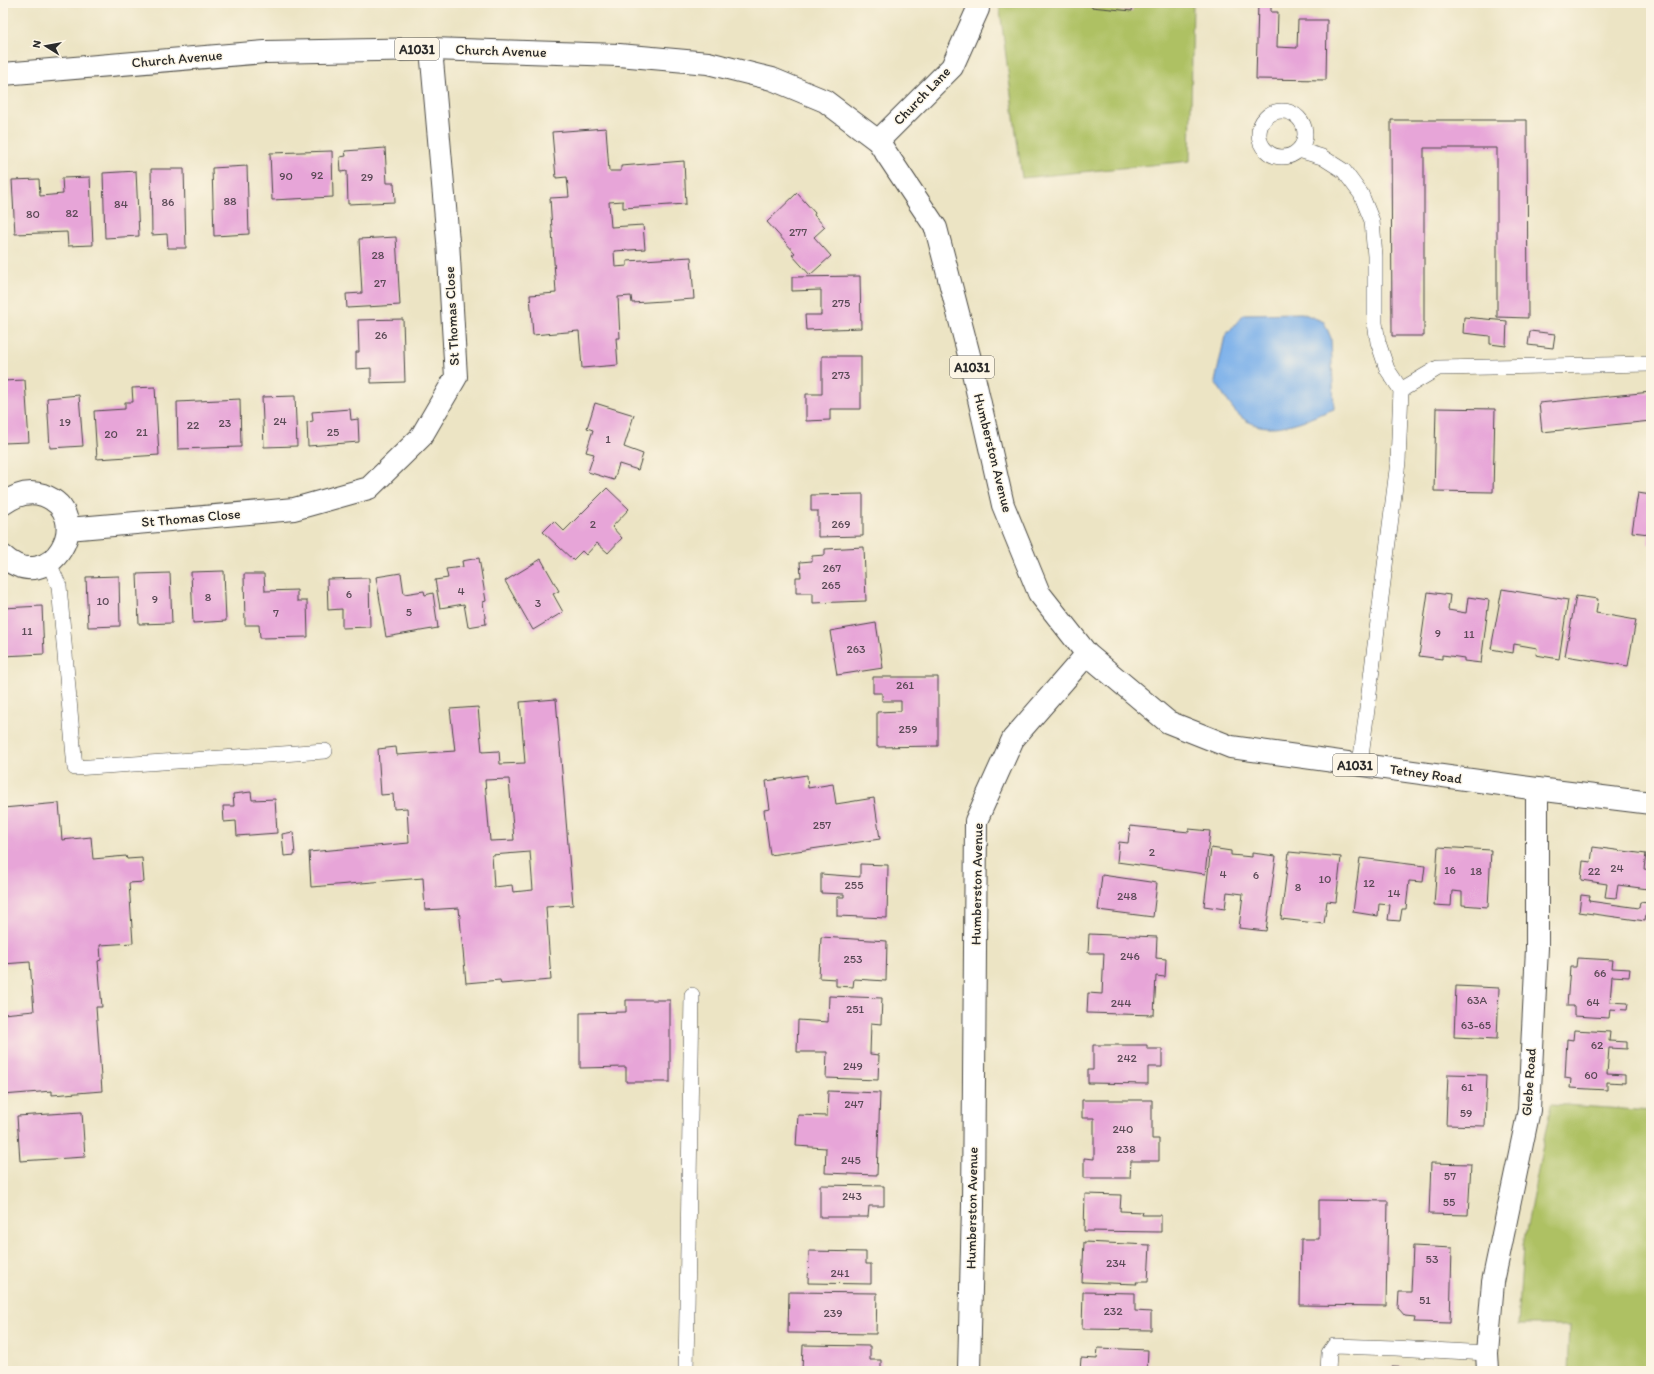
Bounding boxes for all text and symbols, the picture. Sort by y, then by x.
north arrow [26,26,66,66]
road number: A1031 [395,38,439,60]
text: N [30,39,44,49]
street label: Church Avenue [455,41,547,61]
street label: Church Avenue [131,47,223,71]
street label: Church Lane [890,63,954,129]
house number: 92 [311,168,324,182]
house number: 90 [279,169,293,183]
house number: 29 [361,170,373,184]
house number: 88 [223,194,237,208]
house number: 86 [162,195,174,209]
house number: 84 [114,197,128,211]
house number: 82 [66,206,79,220]
house number: 80 [26,207,40,221]
house number: 277 [789,225,807,239]
house number: 28 [372,248,385,262]
street label: St Thomas Close [441,266,463,366]
house number: 27 [374,276,386,290]
house number: 275 [832,296,850,310]
house number: 26 [375,328,387,342]
road number: A1031 [950,356,994,378]
house number: 273 [832,368,851,382]
street label: Humberston Avenue [970,392,1016,515]
house number: 24 [273,414,287,428]
house number: 19 [59,415,71,429]
house number: 23 [219,416,232,430]
house number: 22 [187,418,200,432]
house number: 21 [136,425,148,439]
house number: 25 [327,425,339,439]
house number: 20 [104,427,118,441]
house number: 1 [605,432,611,446]
street label: St Thomas Close [141,505,242,531]
house number: 2 [590,517,597,531]
house number: 269 [832,517,850,531]
house number: 267 [823,561,841,575]
house number: 265 [822,578,840,592]
house number: 4 [457,584,465,598]
house number: 6 [346,587,352,601]
house number: 8 [205,590,212,604]
house number: 9 [152,592,158,606]
house number: 10 [97,594,109,608]
house number: 3 [535,596,542,610]
house number: 5 [406,605,412,619]
house number: 7 [273,606,279,620]
house number: 11 [21,624,33,638]
house number: 9 [1435,626,1441,640]
house number: 11 [1463,627,1475,641]
house number: 263 [846,642,866,656]
house number: 261 [896,678,915,692]
house number: 259 [899,722,917,736]
road number: A1031 [1333,754,1377,776]
street label: Tetney Road [1389,761,1464,788]
house number: 257 [813,818,831,832]
street label: Humberston Avenue [967,823,987,945]
house number: 2 [1149,845,1156,859]
house number: 24 [1610,861,1624,875]
house number: 16 [1444,863,1456,877]
house number: 18 [1470,864,1482,878]
house number: 22 [1588,864,1601,878]
house number: 4 [1219,867,1227,881]
house number: 6 [1253,868,1259,882]
house number: 10 [1319,872,1331,886]
house number: 12 [1363,876,1376,890]
house number: 255 [845,878,863,892]
house number: 8 [1295,880,1302,894]
house number: 14 [1388,886,1400,900]
house number: 248 [1117,889,1137,903]
house number: 246 [1120,949,1140,963]
house number: 253 [843,952,863,966]
house number: 66 [1594,966,1606,980]
house number: 63A [1467,993,1488,1007]
house number: 64 [1586,995,1600,1009]
house number: 244 [1111,996,1131,1010]
house number: 251 [846,1002,865,1016]
house number: 63-65 [1461,1018,1491,1032]
house number: 62 [1591,1038,1604,1052]
street label: Glebe Road [1518,1047,1540,1117]
house number: 242 [1117,1051,1138,1065]
house number: 249 [843,1059,863,1073]
house number: 60 [1584,1068,1598,1082]
house number: 61 [1461,1080,1473,1094]
house number: 247 [844,1097,864,1111]
house number: 59 [1460,1106,1472,1120]
house number: 240 [1113,1122,1133,1136]
house number: 238 [1116,1142,1136,1156]
street label: Humberston Avenue [962,1147,982,1269]
house number: 245 [841,1153,861,1167]
house number: 57 [1444,1169,1456,1183]
house number: 243 [842,1189,862,1203]
house number: 55 [1443,1195,1455,1209]
house number: 53 [1426,1252,1439,1266]
house number: 234 [1106,1256,1126,1270]
house number: 241 [830,1266,850,1280]
house number: 51 [1419,1293,1431,1307]
house number: 232 [1103,1304,1123,1318]
house number: 239 [823,1306,843,1320]

